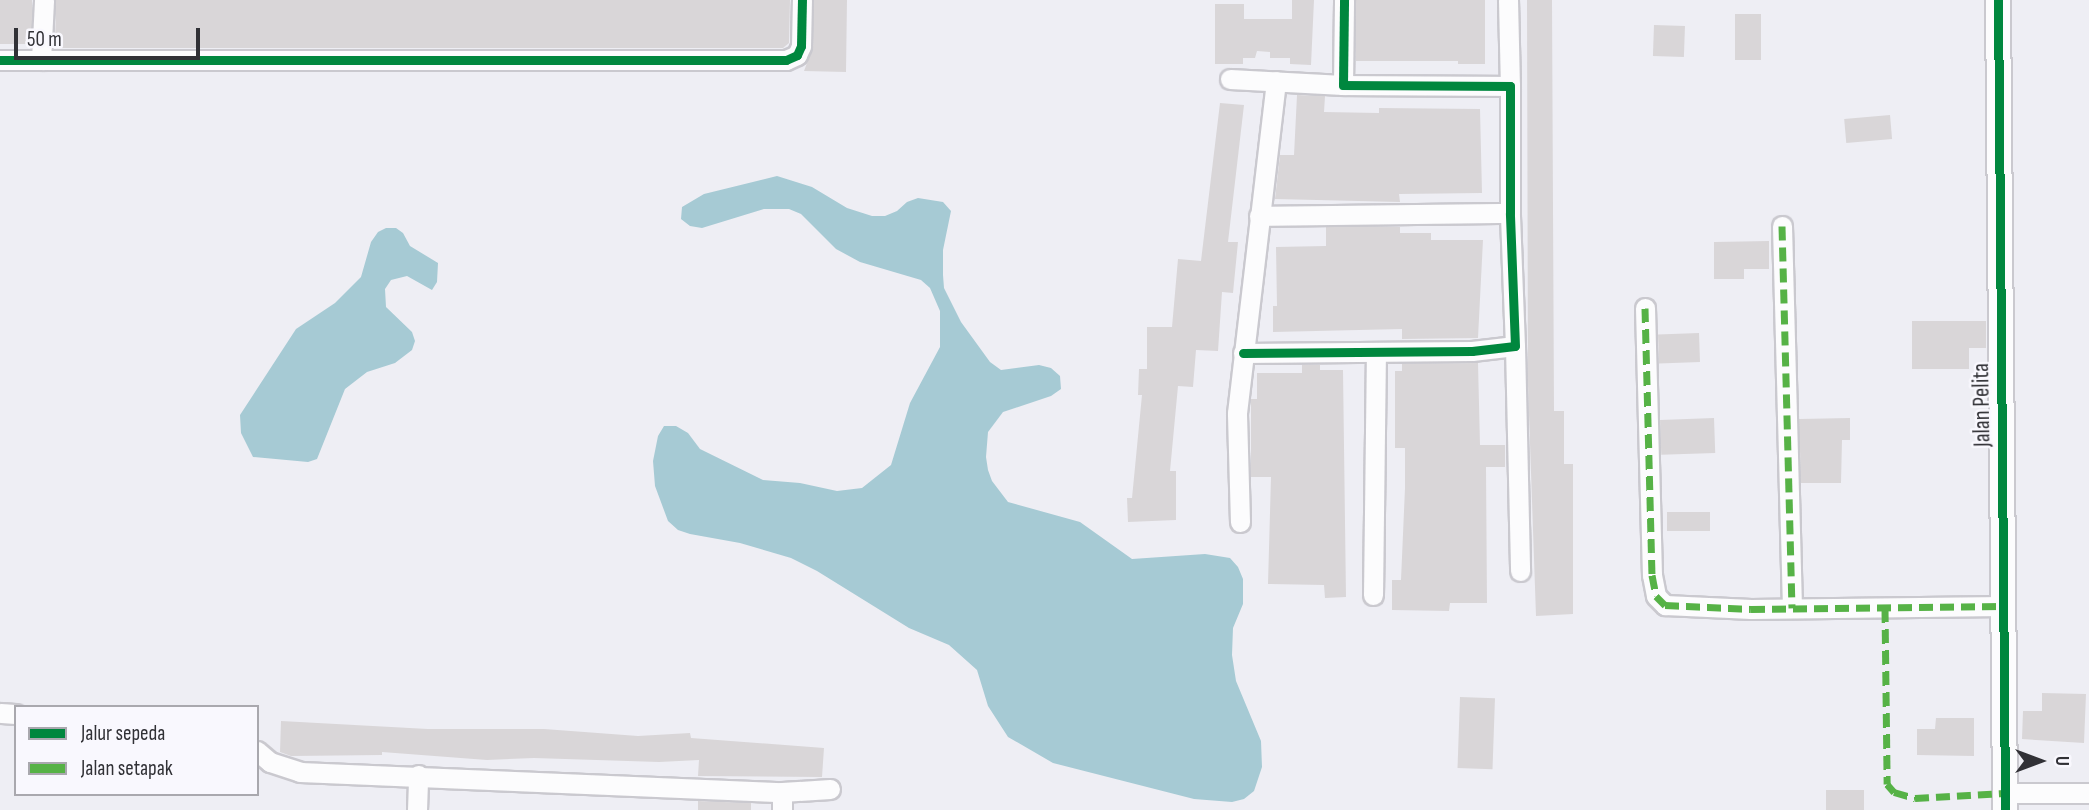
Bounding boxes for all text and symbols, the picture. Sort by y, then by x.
scale bar [18,14,203,58]
text: 50 m [27,27,62,52]
street label: Jalan Pelita [1967,363,1997,447]
legend [14,705,259,796]
text: Jalur sepeda [81,721,165,746]
north arrow [2005,726,2075,796]
text: Jalan setapak [81,756,173,781]
text: U [2050,756,2073,766]

